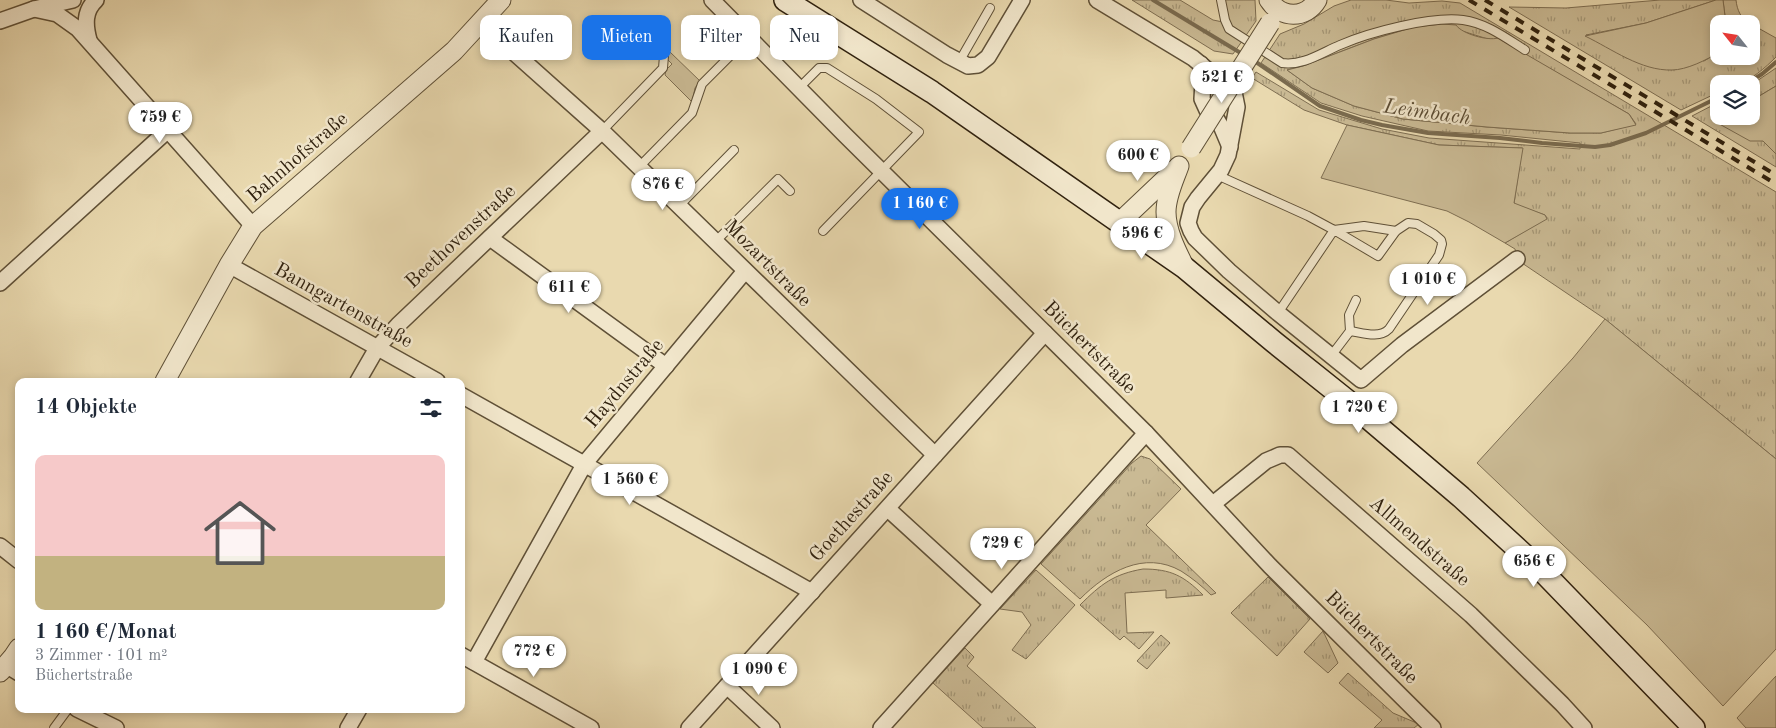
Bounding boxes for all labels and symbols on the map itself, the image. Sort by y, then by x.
north arrow [1710,15,1760,65]
pin: 521 € [1187,62,1257,104]
water label: Leimbach [1381,96,1472,130]
pin: 759 € [125,102,195,144]
street label: Bahnhofstraße [244,109,352,207]
pin: 600 € [1103,140,1173,182]
pin: 876 € [628,168,698,211]
street label: Beethovenstraße [402,181,520,293]
pin: 1 160 € [874,188,966,230]
street label: Mozartstraße [720,217,814,311]
pin: 596 € [1107,218,1177,260]
street label: Banngartenstraße [271,260,415,352]
pin: 1 010 € [1382,264,1474,306]
pin: 611 € [534,272,604,314]
street label: Büchertstraße [1039,298,1139,398]
street label: Haydnstraße [582,336,668,432]
pin: 1 720 € [1313,392,1405,434]
pin: 1 560 € [584,464,676,506]
street label: Goethestraße [806,468,898,566]
street label: Allmendstraße [1365,493,1473,591]
pin: 729 € [967,528,1037,570]
pin: 656 € [1499,546,1569,588]
street label: Büchertstraße [1321,588,1421,688]
pin: 772 € [499,636,569,678]
pin: 1 090 € [713,654,805,696]

